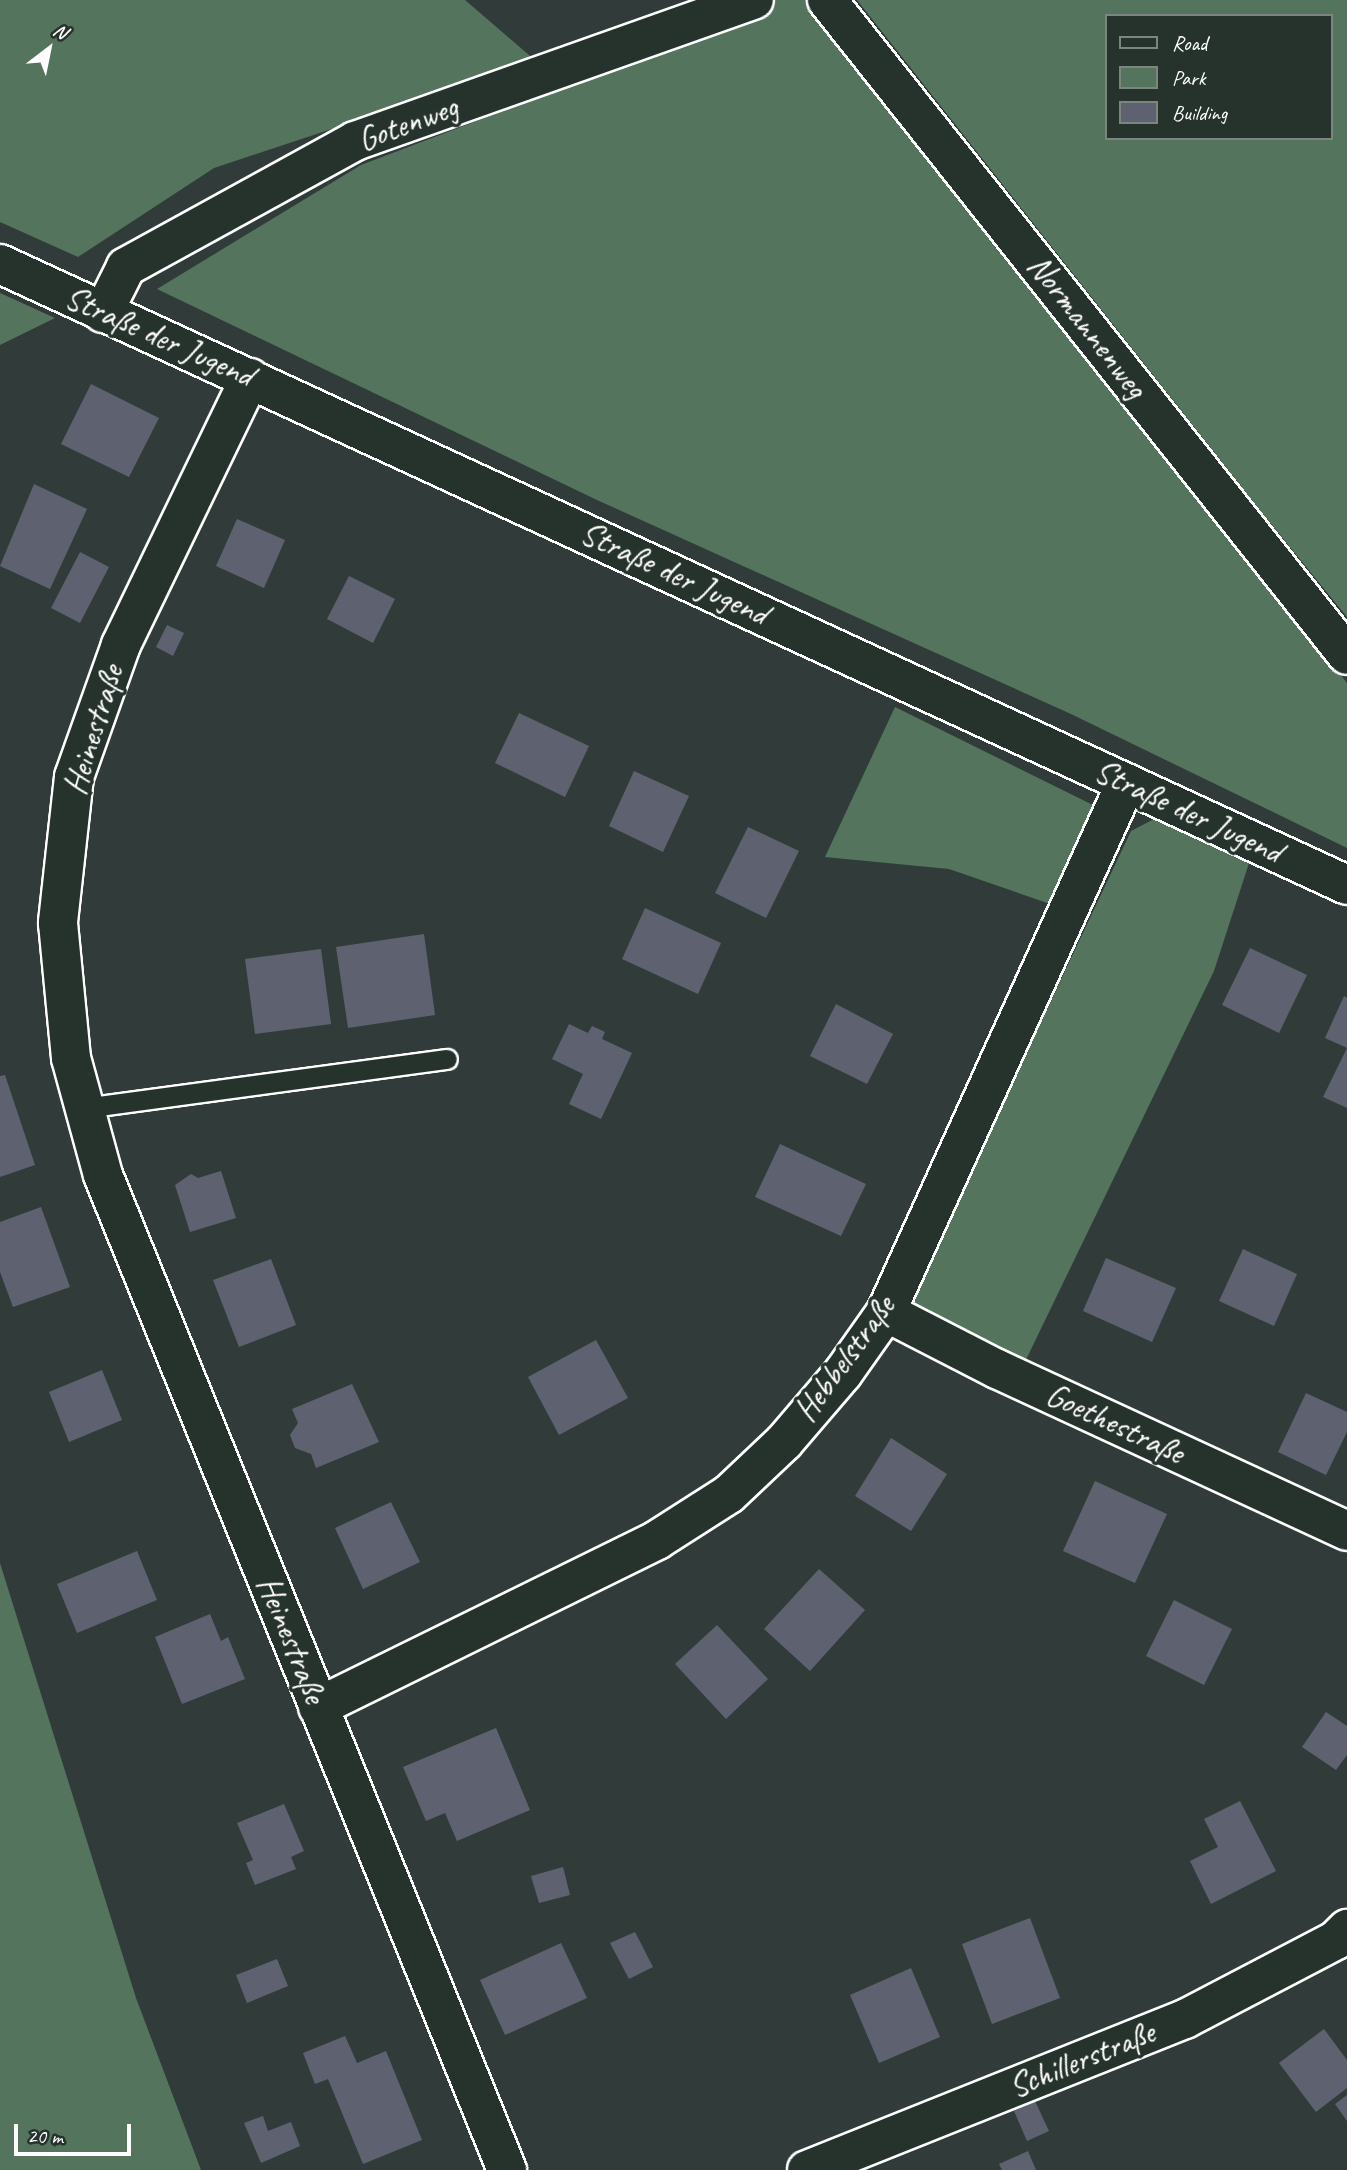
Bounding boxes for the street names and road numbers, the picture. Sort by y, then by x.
street label: Gotenweg [352,88,464,160]
street label: Normannenweg [1019,247,1155,407]
street label: Straße der Jugend [59,278,259,396]
street label: Straße der Jugend [574,514,774,634]
street label: Heinestraße [56,661,132,799]
street label: Straße der Jugend [1088,752,1288,872]
street label: Hebbelstraße [786,1288,904,1430]
street label: Goethestraße [1040,1375,1190,1473]
street label: Heinestraße [248,1571,334,1709]
street label: Schillerstraße [1003,2013,1161,2107]

